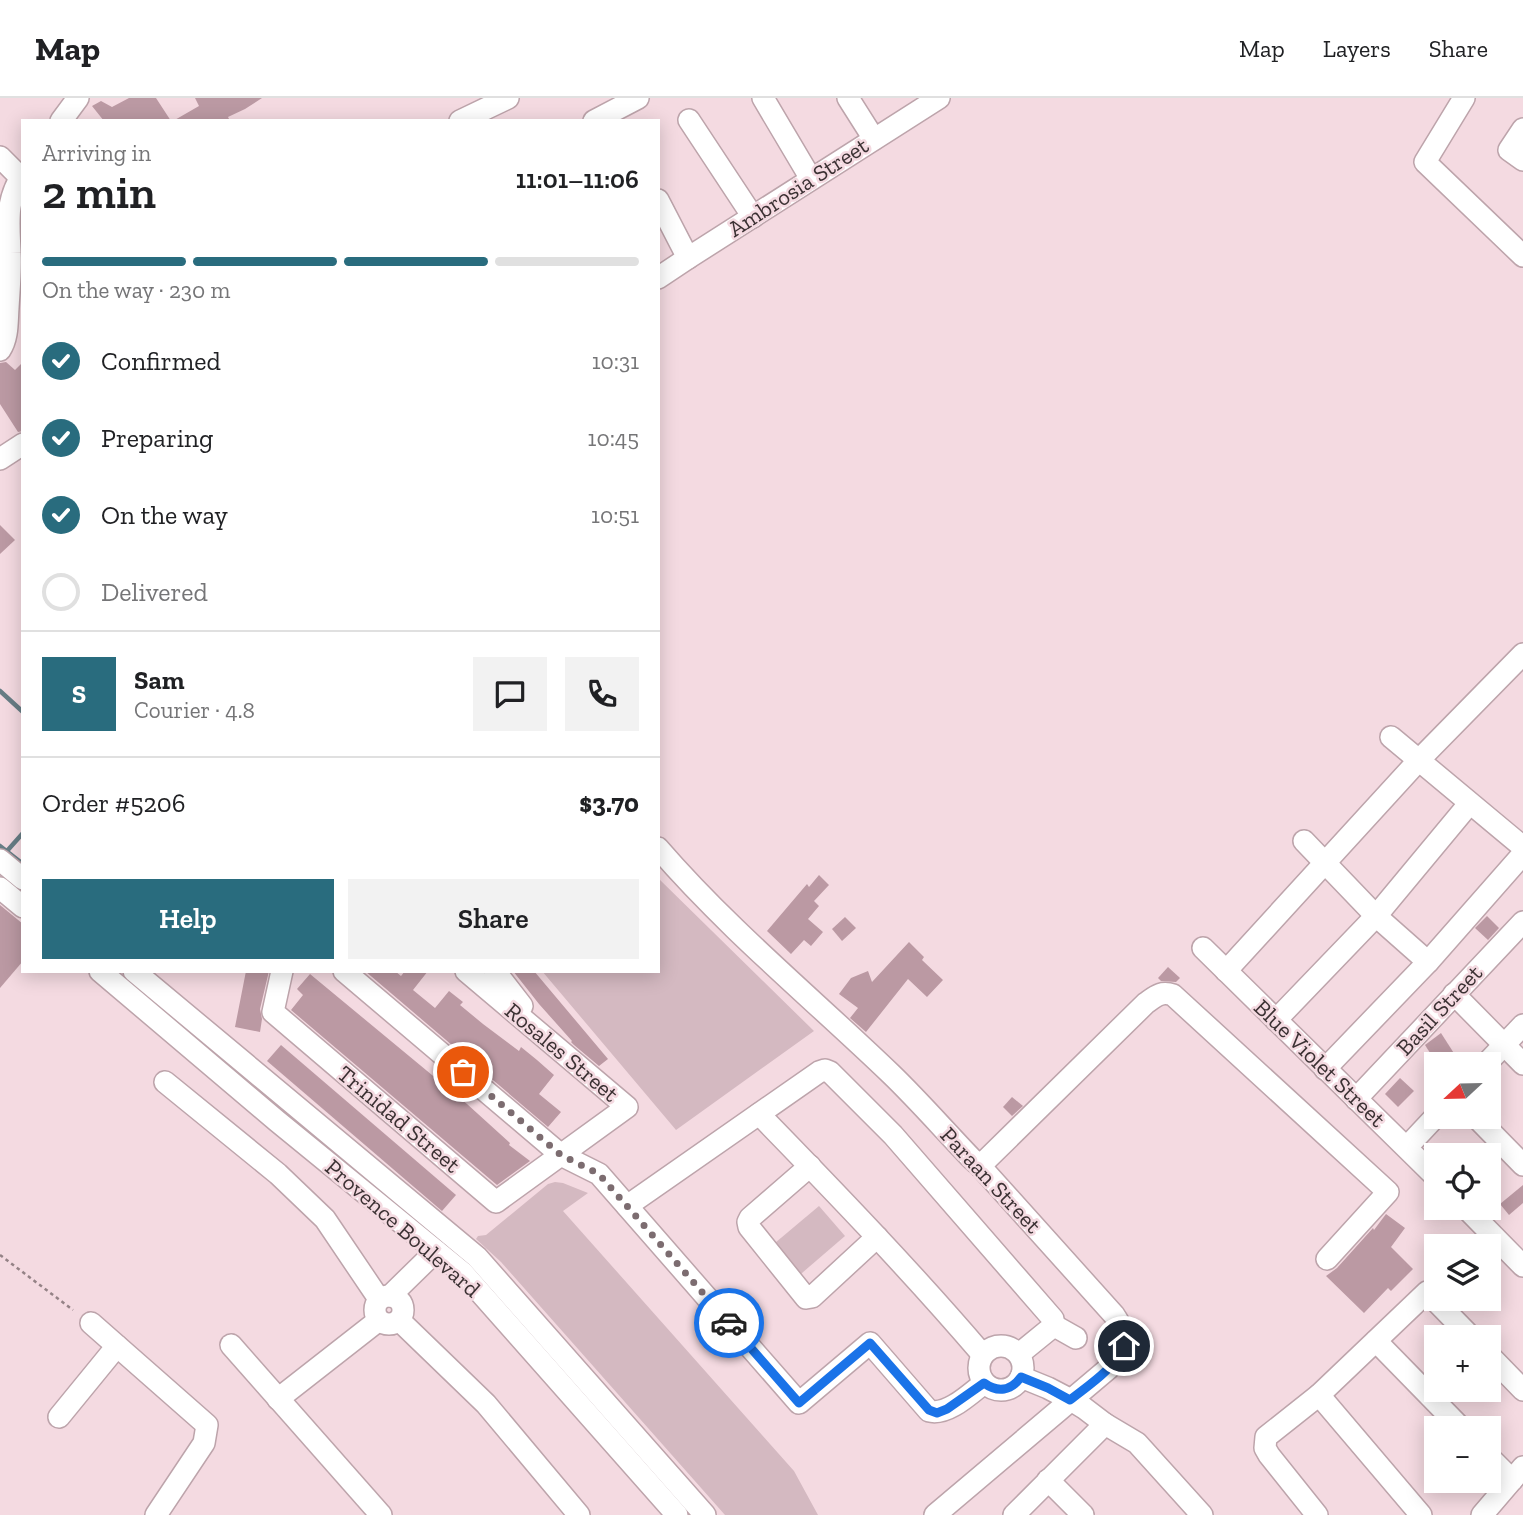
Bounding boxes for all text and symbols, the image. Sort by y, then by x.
text: Map [35,29,100,68]
text: Map [1239,34,1285,63]
text: Layers [1323,34,1391,63]
text: Share [1429,34,1488,63]
street label: Ambrosia Street [722,131,874,243]
text: Arriving in [42,139,151,167]
text: 11:01–11:06 [516,163,639,195]
text: 2 min [42,165,156,220]
text: On the way · 230 m [42,276,230,304]
icon: check [42,342,80,380]
text: Confirmed [101,345,221,377]
text: 10:31 [592,347,639,375]
icon: check [42,419,80,457]
text: Preparing [101,422,213,454]
text: 10:45 [588,424,639,452]
icon: check [42,496,80,534]
text: On the way [101,499,228,531]
text: 10:51 [591,501,639,529]
text: Delivered [101,576,208,608]
button: chat [473,657,547,731]
button: phone [565,657,639,731]
text: Sam [134,664,184,696]
text: S [72,678,86,710]
text: Courier · 4.8 [134,696,255,724]
text: Order #5206 [42,787,186,819]
text: $3.70 [579,787,639,819]
button: Help [42,879,334,959]
button: Share [348,879,639,959]
street label: Basil Street [1390,959,1488,1061]
street label: Blue Violet Street [1248,993,1392,1133]
street label: Rosales Street [499,996,625,1108]
pin [433,1042,493,1102]
north arrow [1424,1052,1502,1129]
map controls [1424,1052,1501,1493]
icon: bag [444,1053,482,1091]
street label: Trinidad Street [332,1059,467,1179]
street label: Paraan Street [935,1121,1048,1239]
button: locate [1424,1143,1501,1220]
street label: Provence Boulevard [320,1153,487,1303]
button: layers [1424,1234,1501,1311]
courier [694,1288,764,1358]
icon: car [710,1304,748,1342]
pin [1094,1316,1154,1376]
button: + [1424,1325,1501,1402]
icon: home [1105,1327,1143,1365]
button: − [1424,1416,1501,1493]

